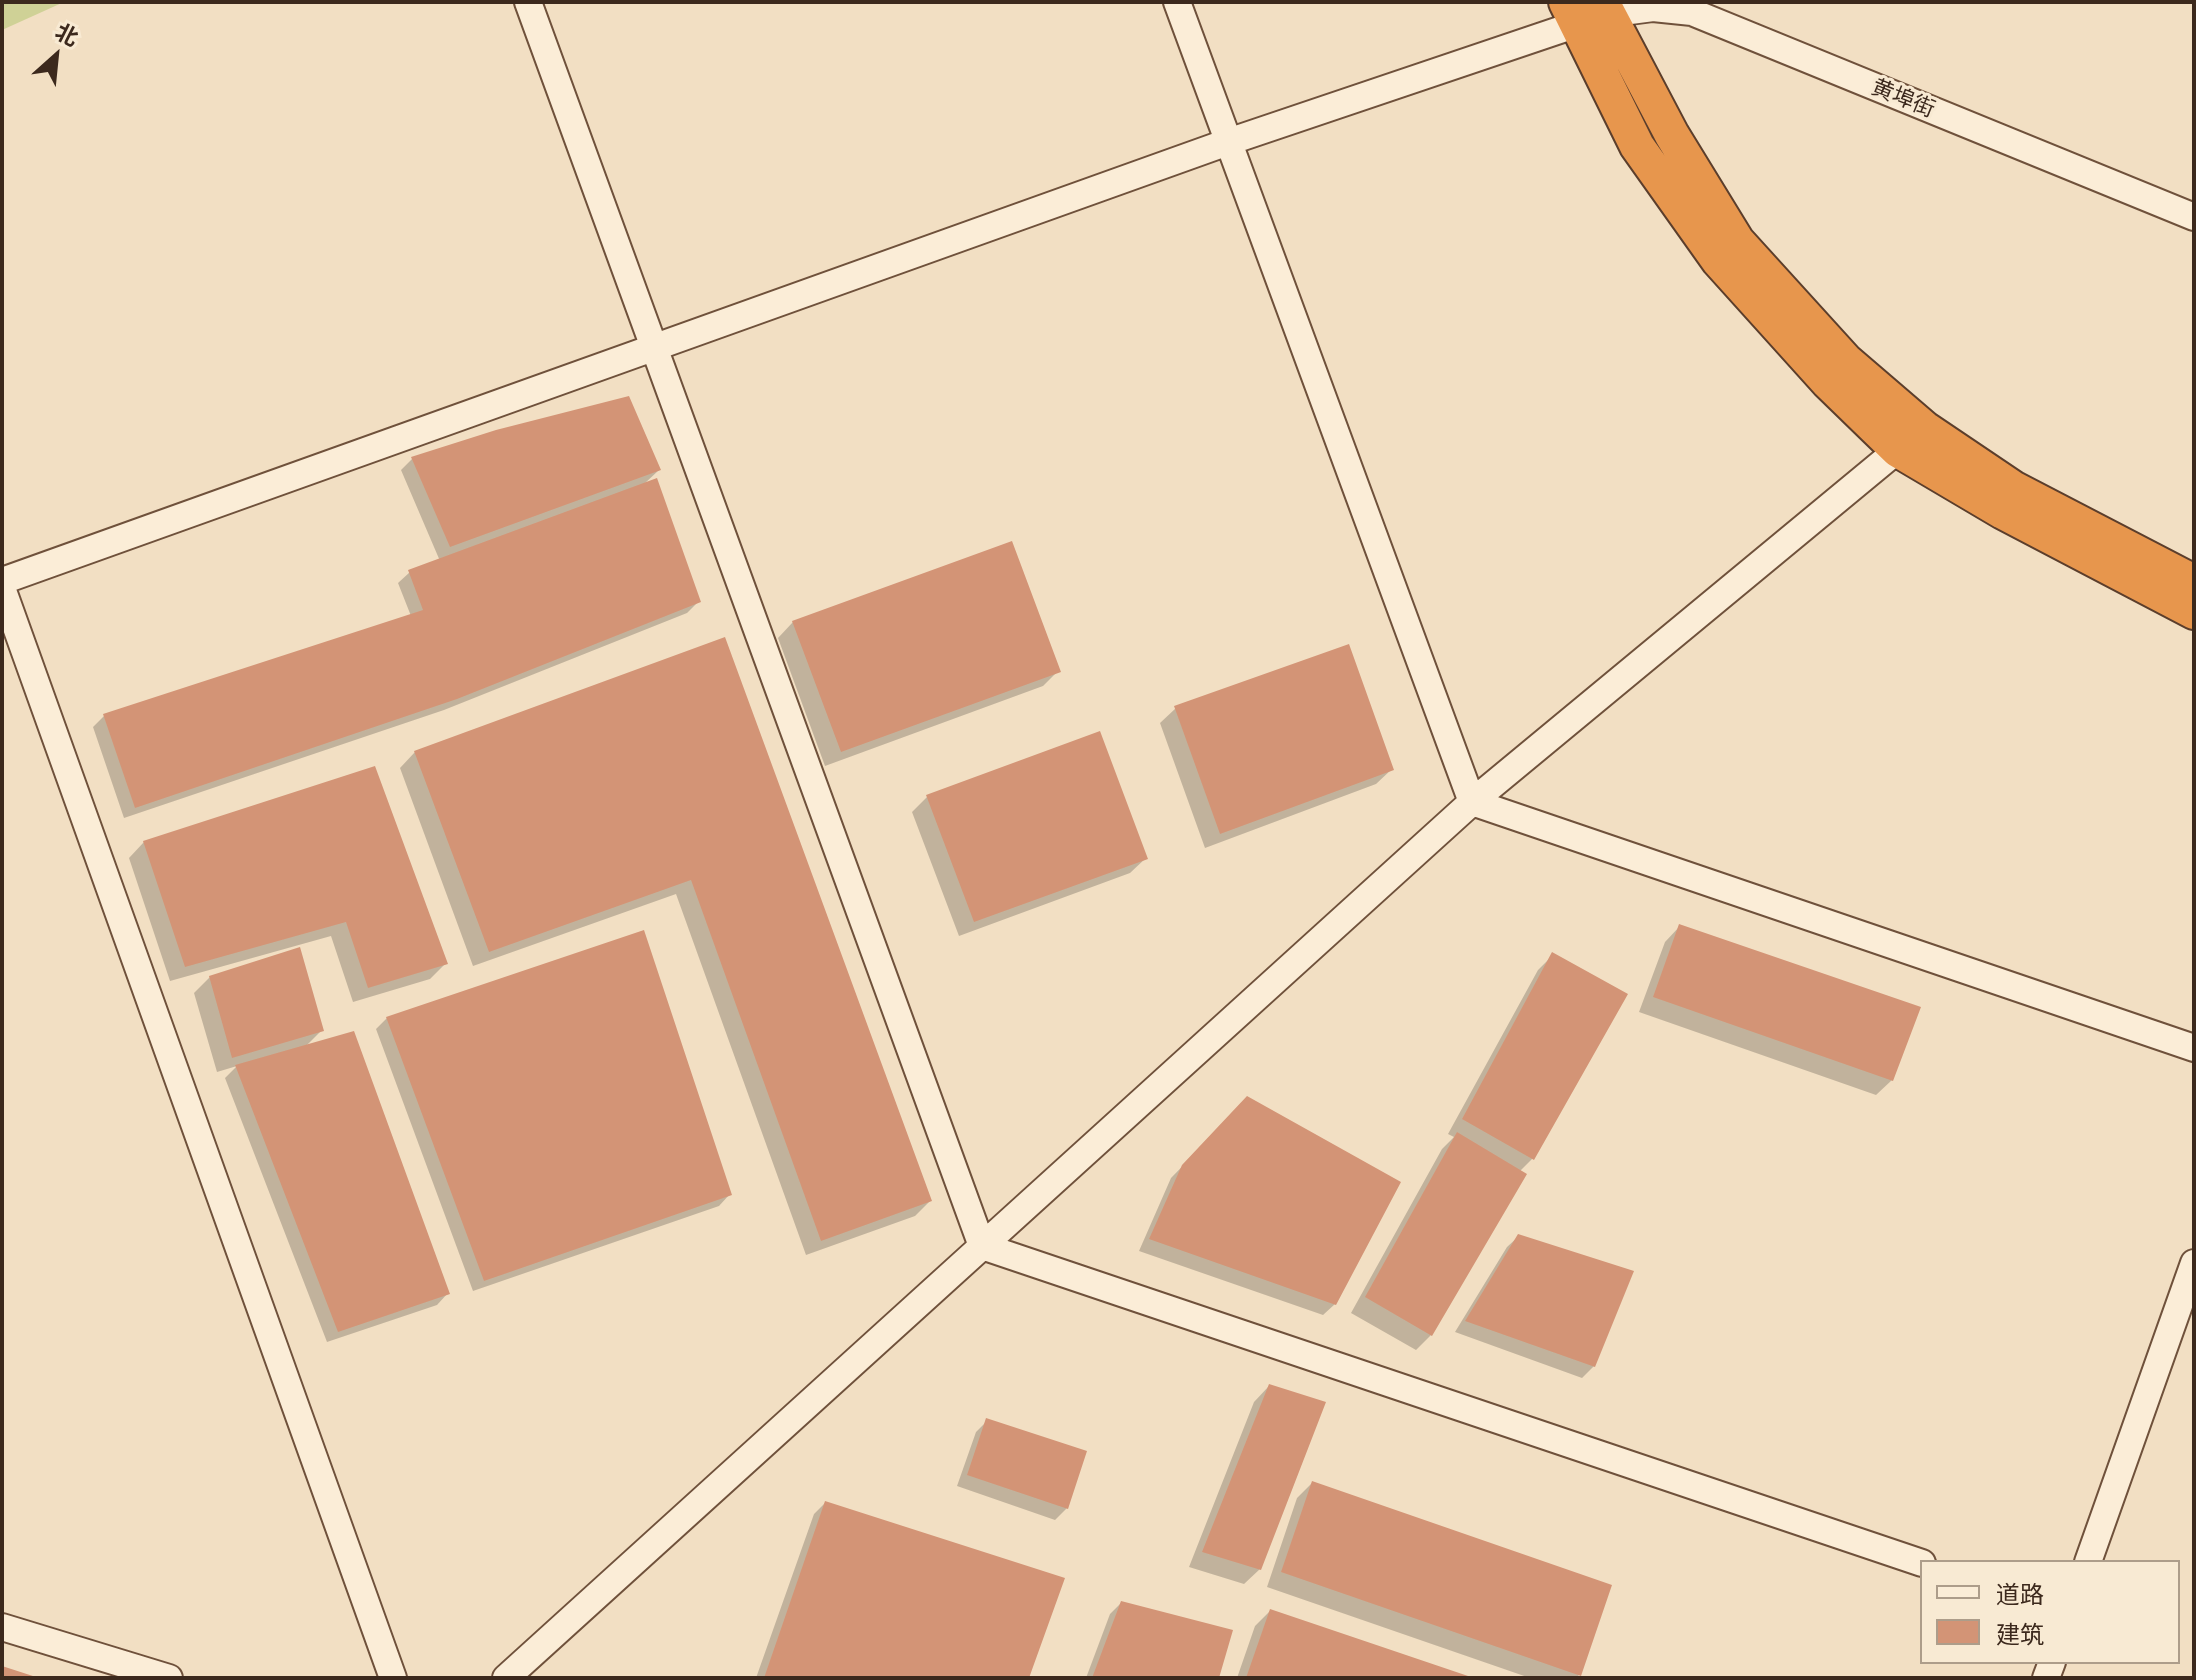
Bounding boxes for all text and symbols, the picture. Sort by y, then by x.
north arrow [16,16,96,96]
text: 北 [51,16,84,52]
street label: 黄埠街 [1867,74,1939,124]
legend [1920,1560,2180,1664]
text: 道路 [1996,1578,2044,1610]
text: 建筑 [1996,1618,2044,1650]

